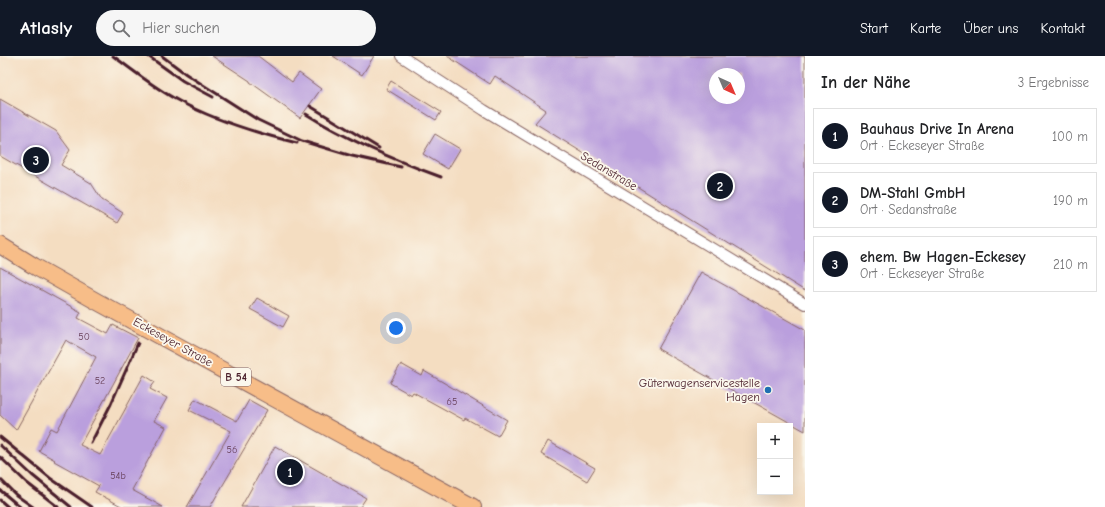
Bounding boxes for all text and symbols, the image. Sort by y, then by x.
search box [96,10,376,46]
text: Atlasly [20,17,72,39]
icon: search [110,17,132,39]
text: Hier suchen [142,19,220,37]
text: Start [860,20,888,37]
text: Karte [910,20,941,37]
text: Über uns [963,20,1018,37]
text: Kontakt [1040,20,1085,37]
north arrow [709,68,745,104]
text: In der Nähe [821,73,910,92]
text: 3 Ergebnisse [1018,75,1089,90]
text: Bauhaus Drive In Arena [860,120,1014,138]
text: 1 [832,129,838,144]
text: 100 m [1052,129,1088,144]
text: Ort · Eckeseyer Straße [860,138,984,153]
pin: 3 [23,145,49,175]
street label: Sedanstraße [578,149,640,193]
pin: 2 [707,171,733,201]
text: DM-Stahl GmbH [860,184,965,202]
text: 2 [832,193,838,208]
text: 190 m [1053,193,1088,208]
text: Ort · Sedanstraße [860,202,957,217]
text: ehem. Bw Hagen-Eckesey [860,248,1026,266]
text: 3 [832,257,838,272]
text: 210 m [1053,257,1088,272]
text: Ort · Eckeseyer Straße [860,266,984,281]
street label: Eckeseyer Straße [131,314,215,370]
your location [386,318,406,338]
house number: 50 [78,331,90,343]
road number: B 54 [221,368,251,386]
house number: 52 [95,375,105,387]
place label: Güterwagenservicestelle Hagen [639,376,760,404]
marker: Güterwagenservicestelle Hagen [763,385,773,395]
house number: 65 [447,396,457,408]
map controls [757,423,793,495]
button: + [757,423,793,459]
house number: 56 [227,444,237,456]
pin: 1 [277,457,303,487]
button: − [757,459,793,495]
house number: 54b [110,470,126,482]

